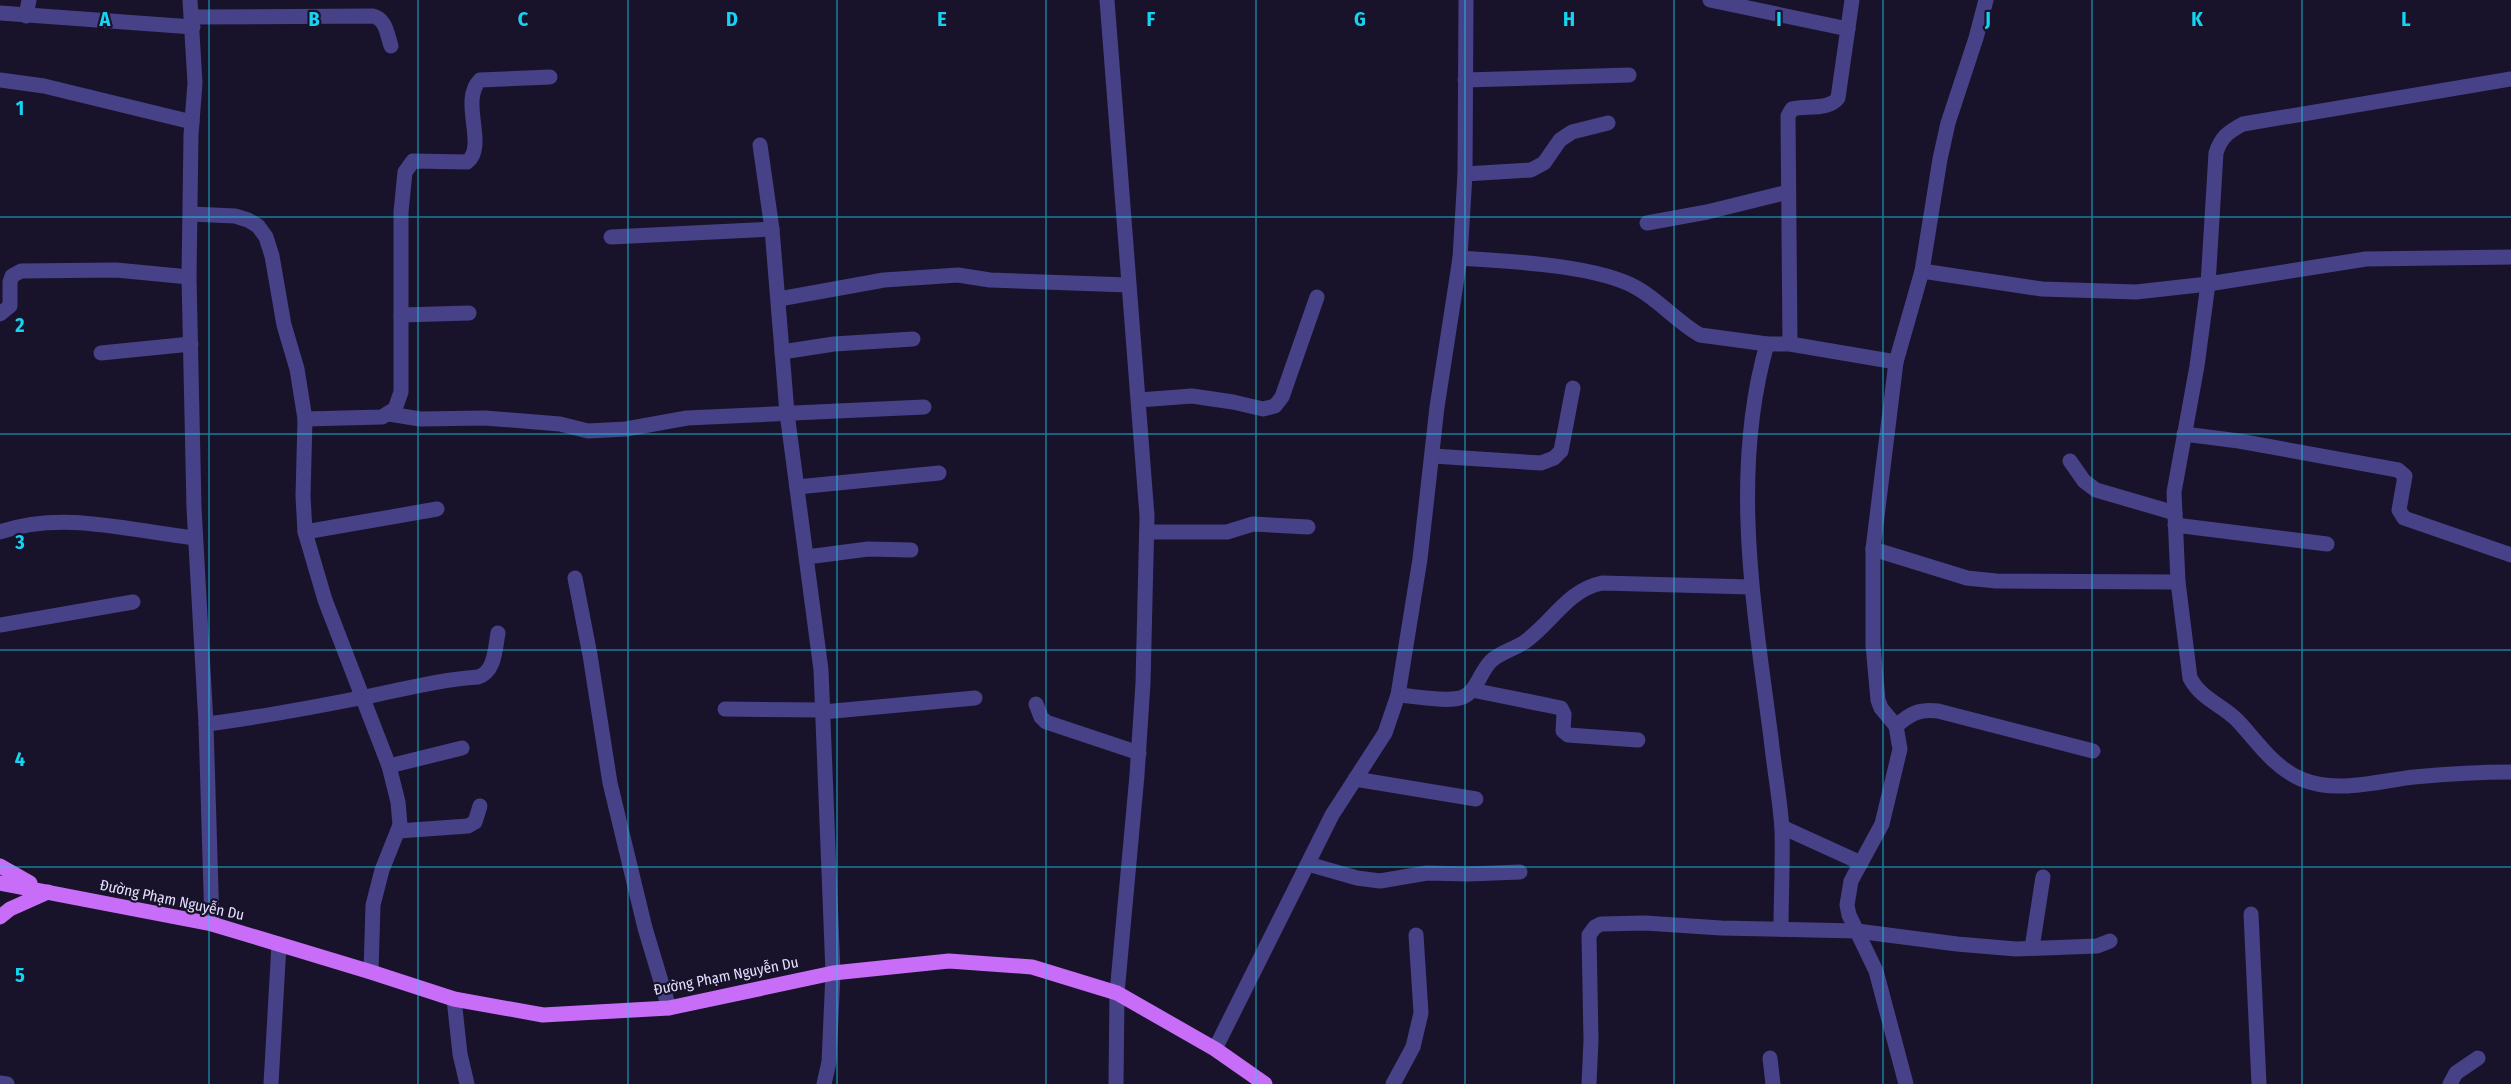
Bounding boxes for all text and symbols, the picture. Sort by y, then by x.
text: A [99,7,112,31]
text: B [308,7,320,31]
text: C [518,7,529,31]
text: D [726,7,738,31]
text: E [937,7,947,31]
text: F [1147,7,1156,31]
text: G [1354,7,1366,31]
text: H [1563,7,1575,31]
text: I [1776,7,1782,31]
text: J [1984,7,1991,31]
text: K [2191,7,2203,31]
text: L [2401,7,2411,31]
text: 1 [16,96,24,120]
text: 2 [14,313,25,337]
text: 3 [14,530,25,554]
text: 4 [15,747,25,771]
street label: Đường Phạm Nguyễn Du [98,876,246,924]
street label: Đường Phạm Nguyễn Du [652,953,800,999]
text: 5 [15,963,25,987]

